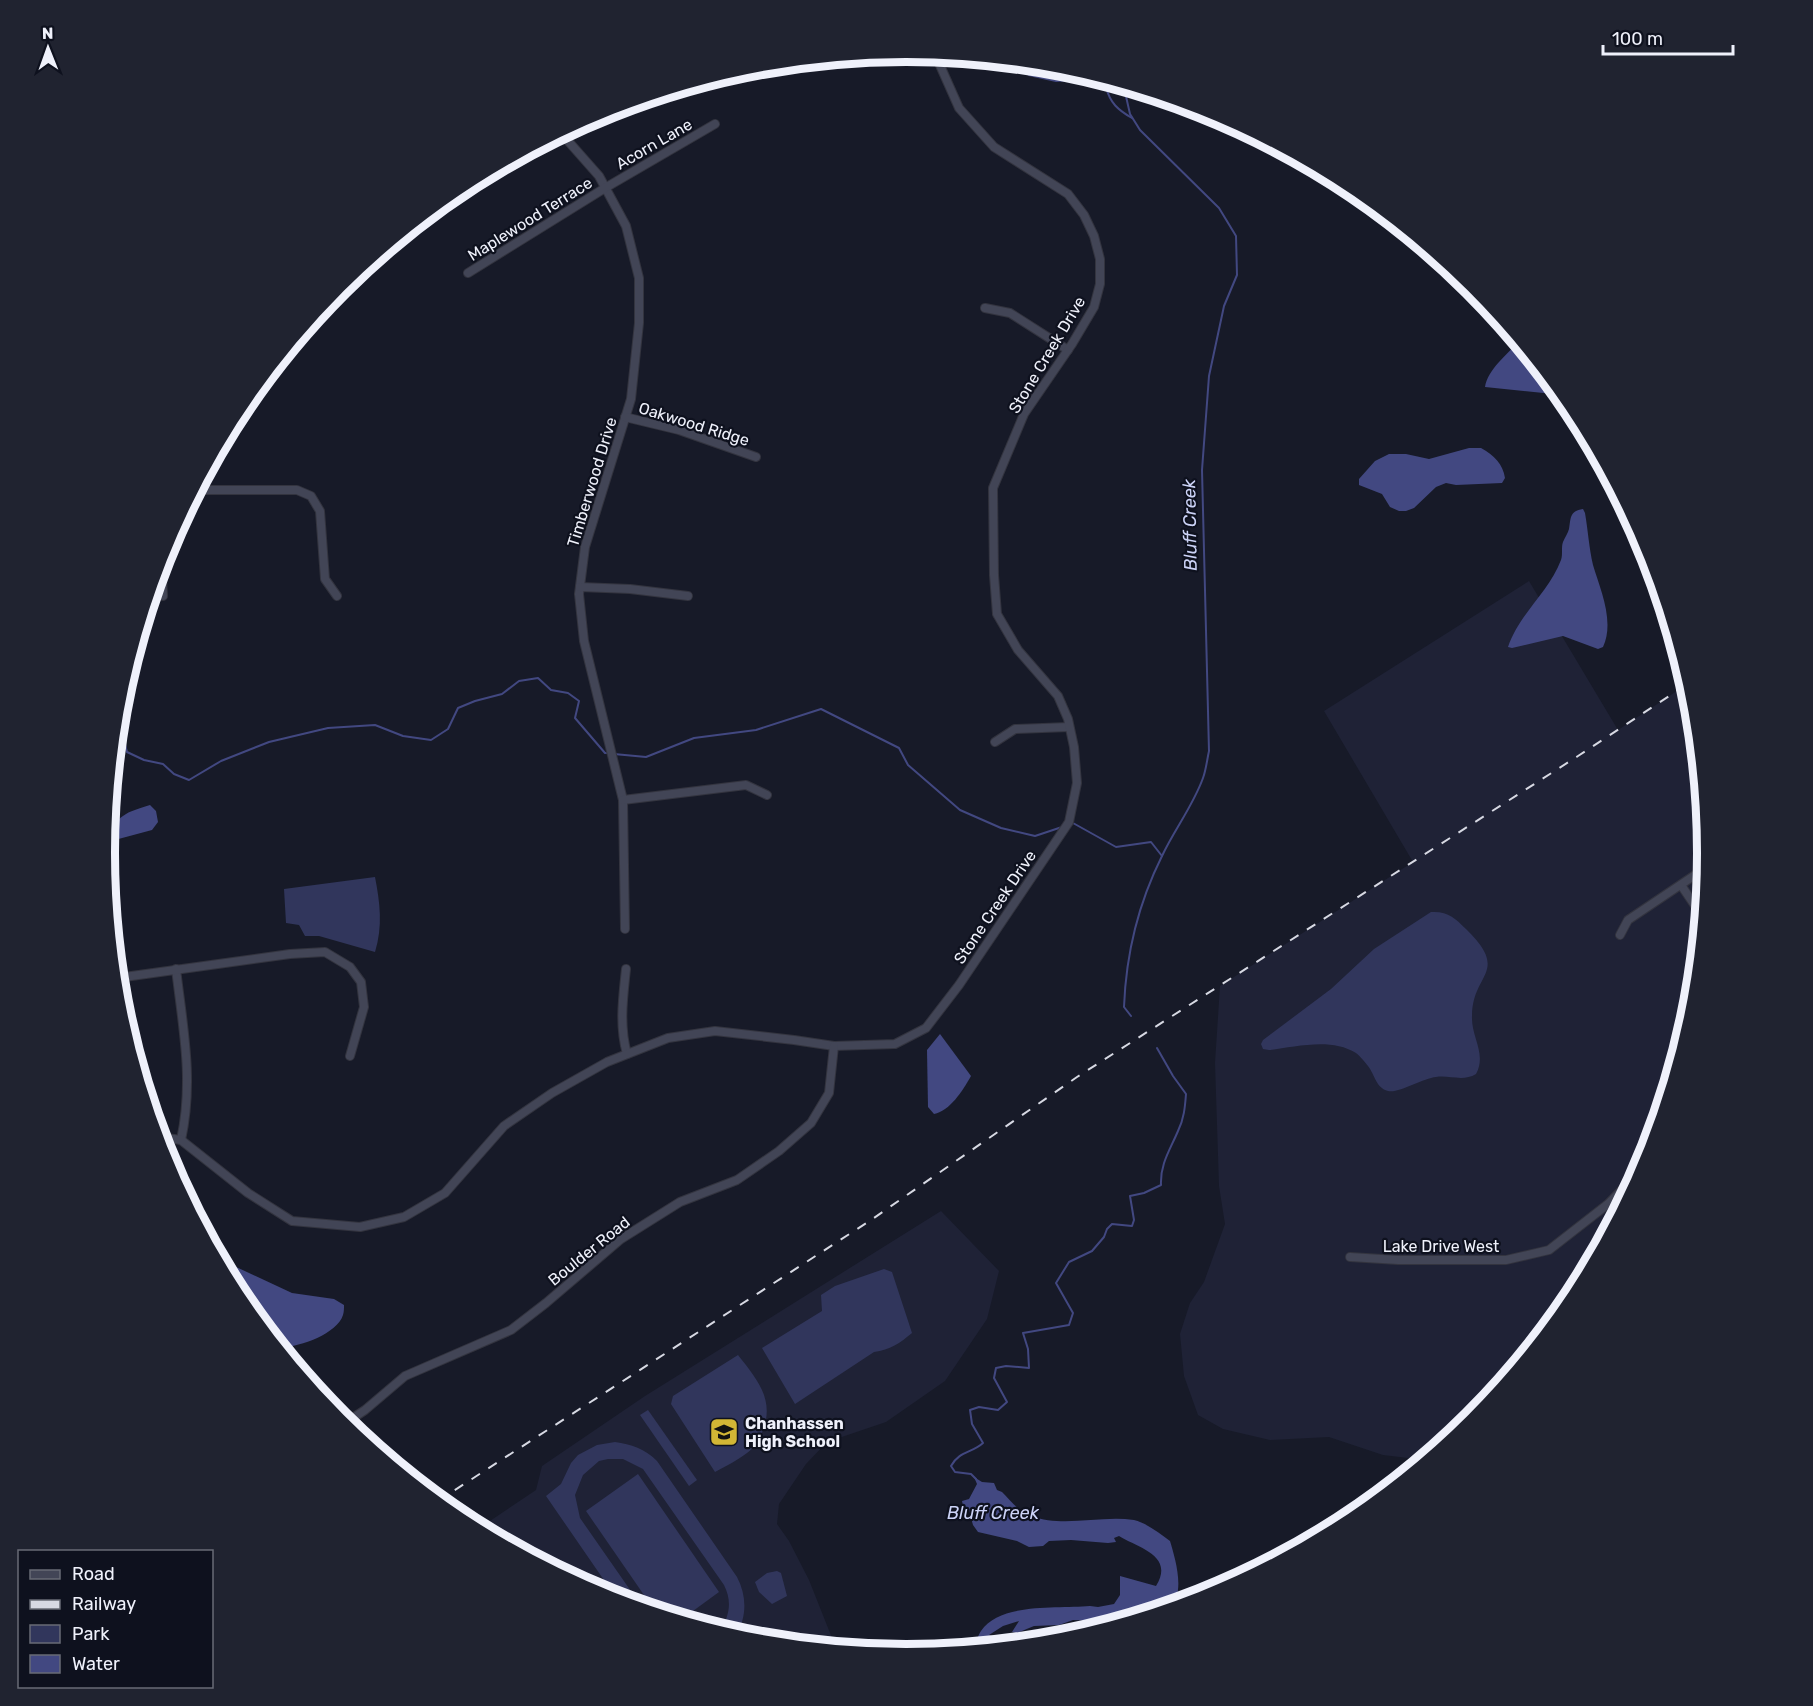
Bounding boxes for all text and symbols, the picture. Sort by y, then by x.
north arrow [18,18,78,78]
scale bar [1603,18,1734,56]
text: N [42,24,54,43]
text: 100 m [1612,28,1663,50]
street label: Acorn Lane [613,115,696,173]
street label: Maplewood Terrace [464,173,596,265]
street label: Stone Creek Drive [1005,293,1089,417]
street label: Oakwood Ridge [636,398,752,450]
street label: Timberwood Drive [563,415,621,549]
water label: Bluff Creek [1178,478,1202,571]
street label: Stone Creek Drive [950,847,1040,967]
street label: Boulder Road [544,1212,634,1290]
street label: Lake Drive West [1383,1237,1499,1256]
place label: Chanhassen High School [745,1414,844,1451]
school or university icon: Chanhassen High School [708,1416,740,1448]
water label: Bluff Creek [947,1502,1040,1524]
legend [18,1550,213,1688]
text: Road [72,1563,115,1585]
text: Railway [72,1593,136,1615]
text: Park [72,1623,110,1645]
text: Water [72,1653,120,1675]

